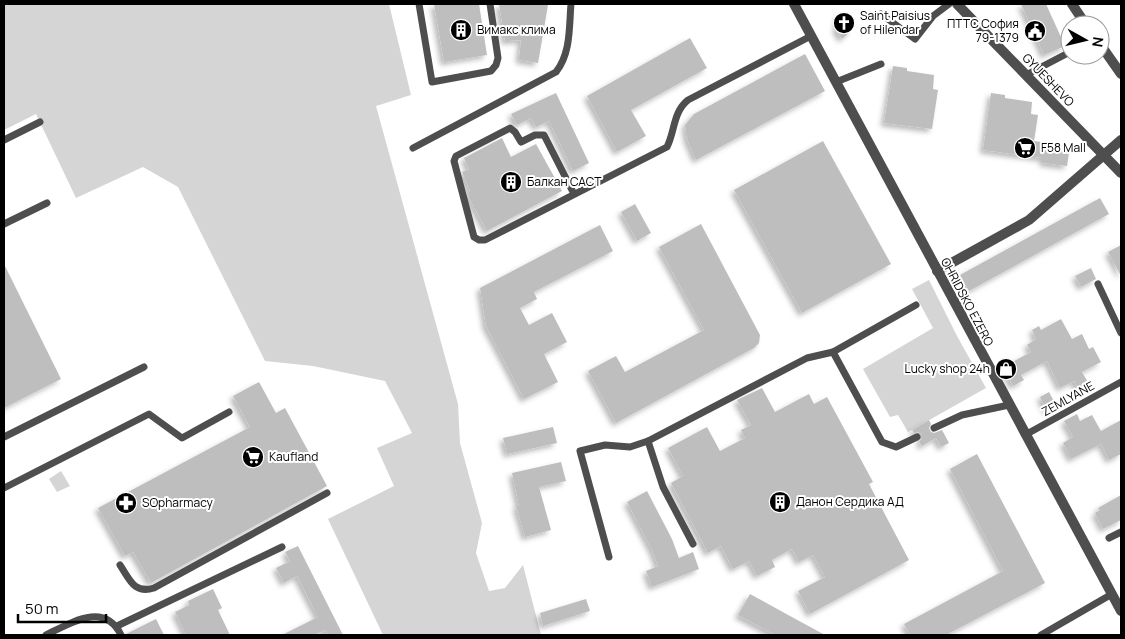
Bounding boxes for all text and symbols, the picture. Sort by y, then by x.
place label: Saint Paisius of Hilendar [860,7,930,38]
church icon: Saint Paisius of Hilendar [832,11,856,35]
place label: ПТТС София 79-1379 [947,15,1019,46]
north arrow [1060,15,1110,65]
building icon: Вимакс клима [449,18,473,42]
public building icon: ПТТС София 79-1379 [1023,19,1047,43]
place label: Вимакс клима [477,21,556,38]
text: N [1088,36,1108,48]
street label: GYUESHEVO [1019,49,1078,110]
supermarket icon: F58 Mall [1013,136,1037,160]
place label: F58 Mall [1041,139,1086,156]
building icon: Балкан САСТ [499,170,523,194]
place label: Балкан САСТ [527,173,602,190]
street label: OHRIDSKO EZERO [937,255,998,349]
shop icon: Lucky shop 24h [994,357,1018,381]
place label: Lucky shop 24h [905,360,990,377]
street label: ZEMLYANE [1038,377,1097,420]
supermarket icon: Kaufland [241,445,265,469]
place label: Kaufland [269,448,318,465]
building icon: Данон Сердика АД [768,490,792,514]
pharmacy icon: SOpharmacy [114,491,138,515]
place label: Данон Сердика АД [796,493,904,510]
place label: SOpharmacy [142,494,214,511]
scale bar [18,592,105,624]
text: 50 m [25,598,59,619]

